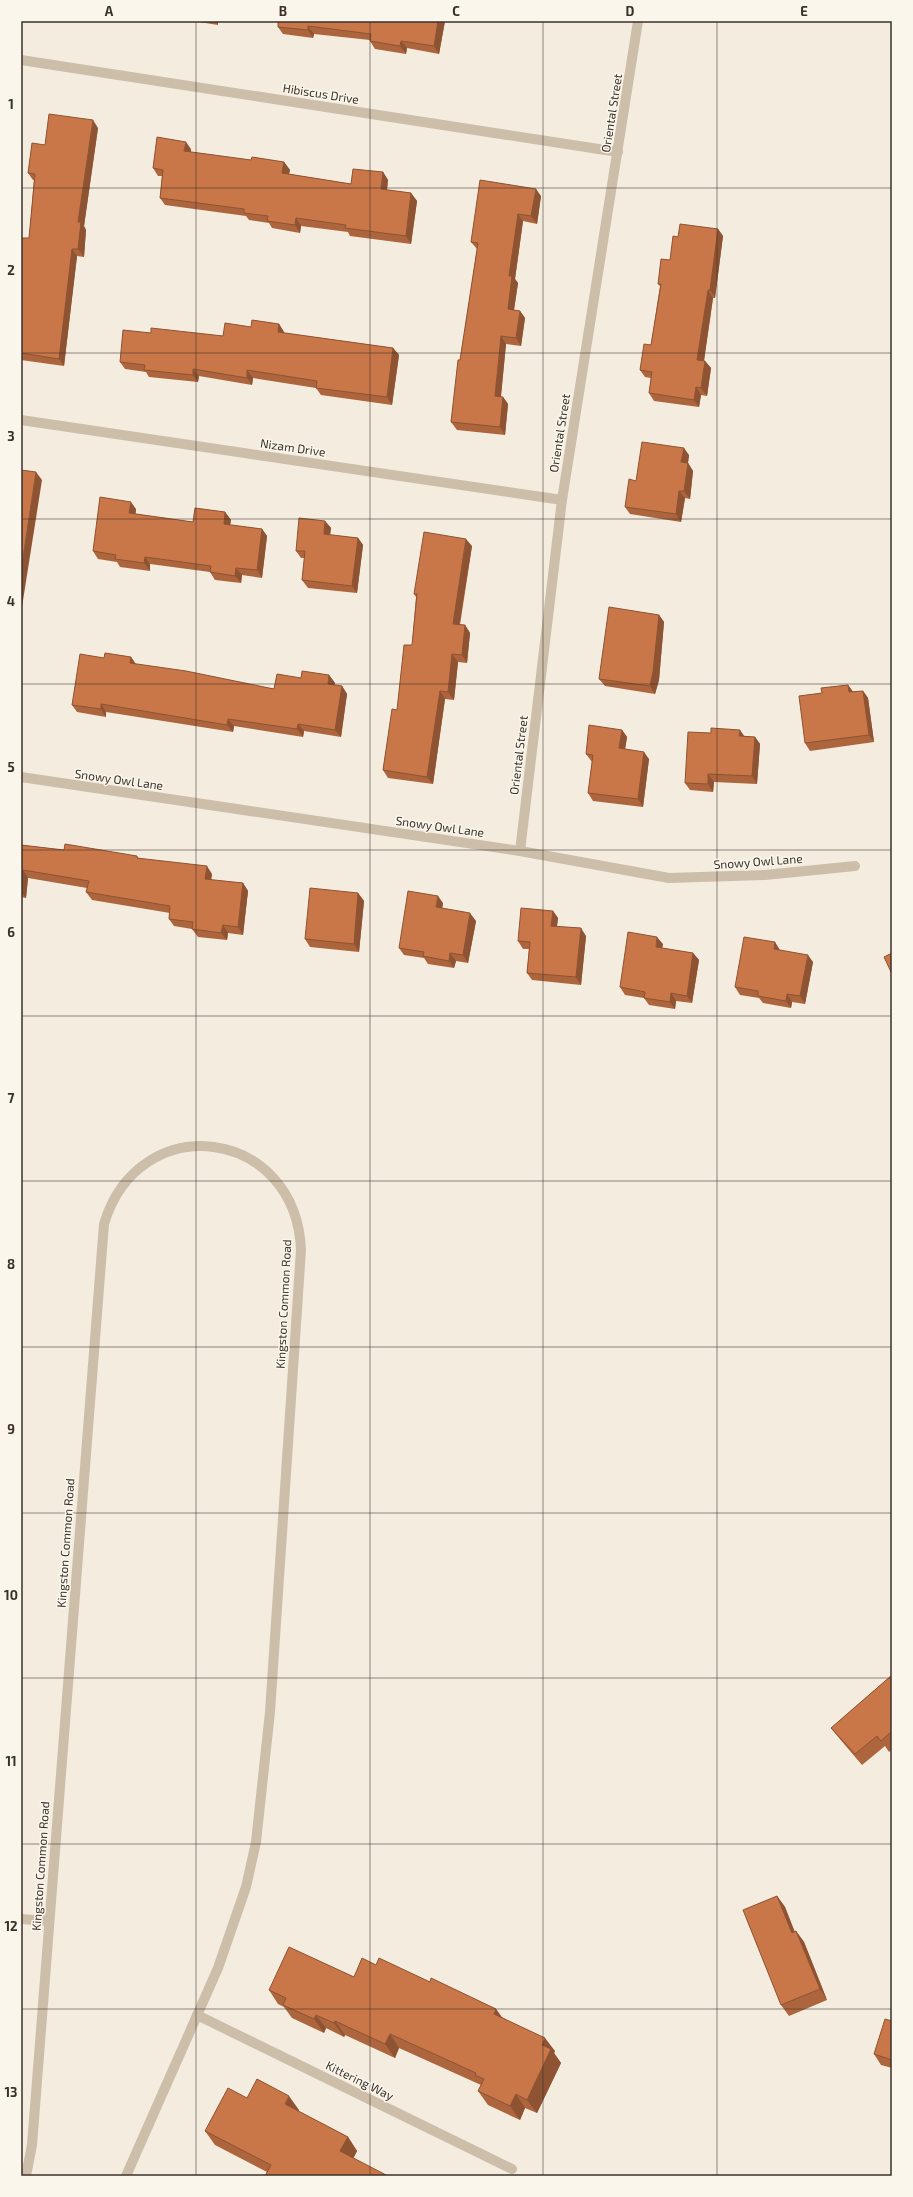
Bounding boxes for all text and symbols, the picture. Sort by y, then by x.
text: A [105,3,114,19]
text: B [279,3,287,19]
text: C [452,3,460,19]
text: D [626,3,635,19]
text: E [800,3,808,19]
street label: Oriental Street [598,72,624,153]
street label: Hibiscus Drive [282,80,360,106]
text: 1 [8,96,14,112]
text: 2 [7,262,15,278]
street label: Oriental Street [546,392,572,473]
text: 3 [7,428,15,444]
street label: Nizam Drive [259,435,327,459]
text: 4 [7,593,15,609]
street label: Oriental Street [506,714,530,795]
text: 5 [7,759,15,775]
street label: Snowy Owl Lane [74,766,164,792]
street label: Snowy Owl Lane [395,813,485,839]
street label: Snowy Owl Lane [713,851,803,871]
text: 6 [7,924,15,940]
text: 7 [8,1090,15,1106]
street label: Kingston Common Road [273,1239,293,1369]
text: 8 [7,1256,15,1272]
text: 9 [7,1421,15,1437]
street label: Kingston Common Road [53,1478,77,1608]
text: 10 [4,1587,18,1603]
text: 11 [5,1753,17,1769]
street label: Kingston Common Road [28,1801,52,1931]
text: 12 [4,1918,18,1934]
street label: Kittering Way [324,2058,397,2103]
text: 13 [5,2084,18,2100]

